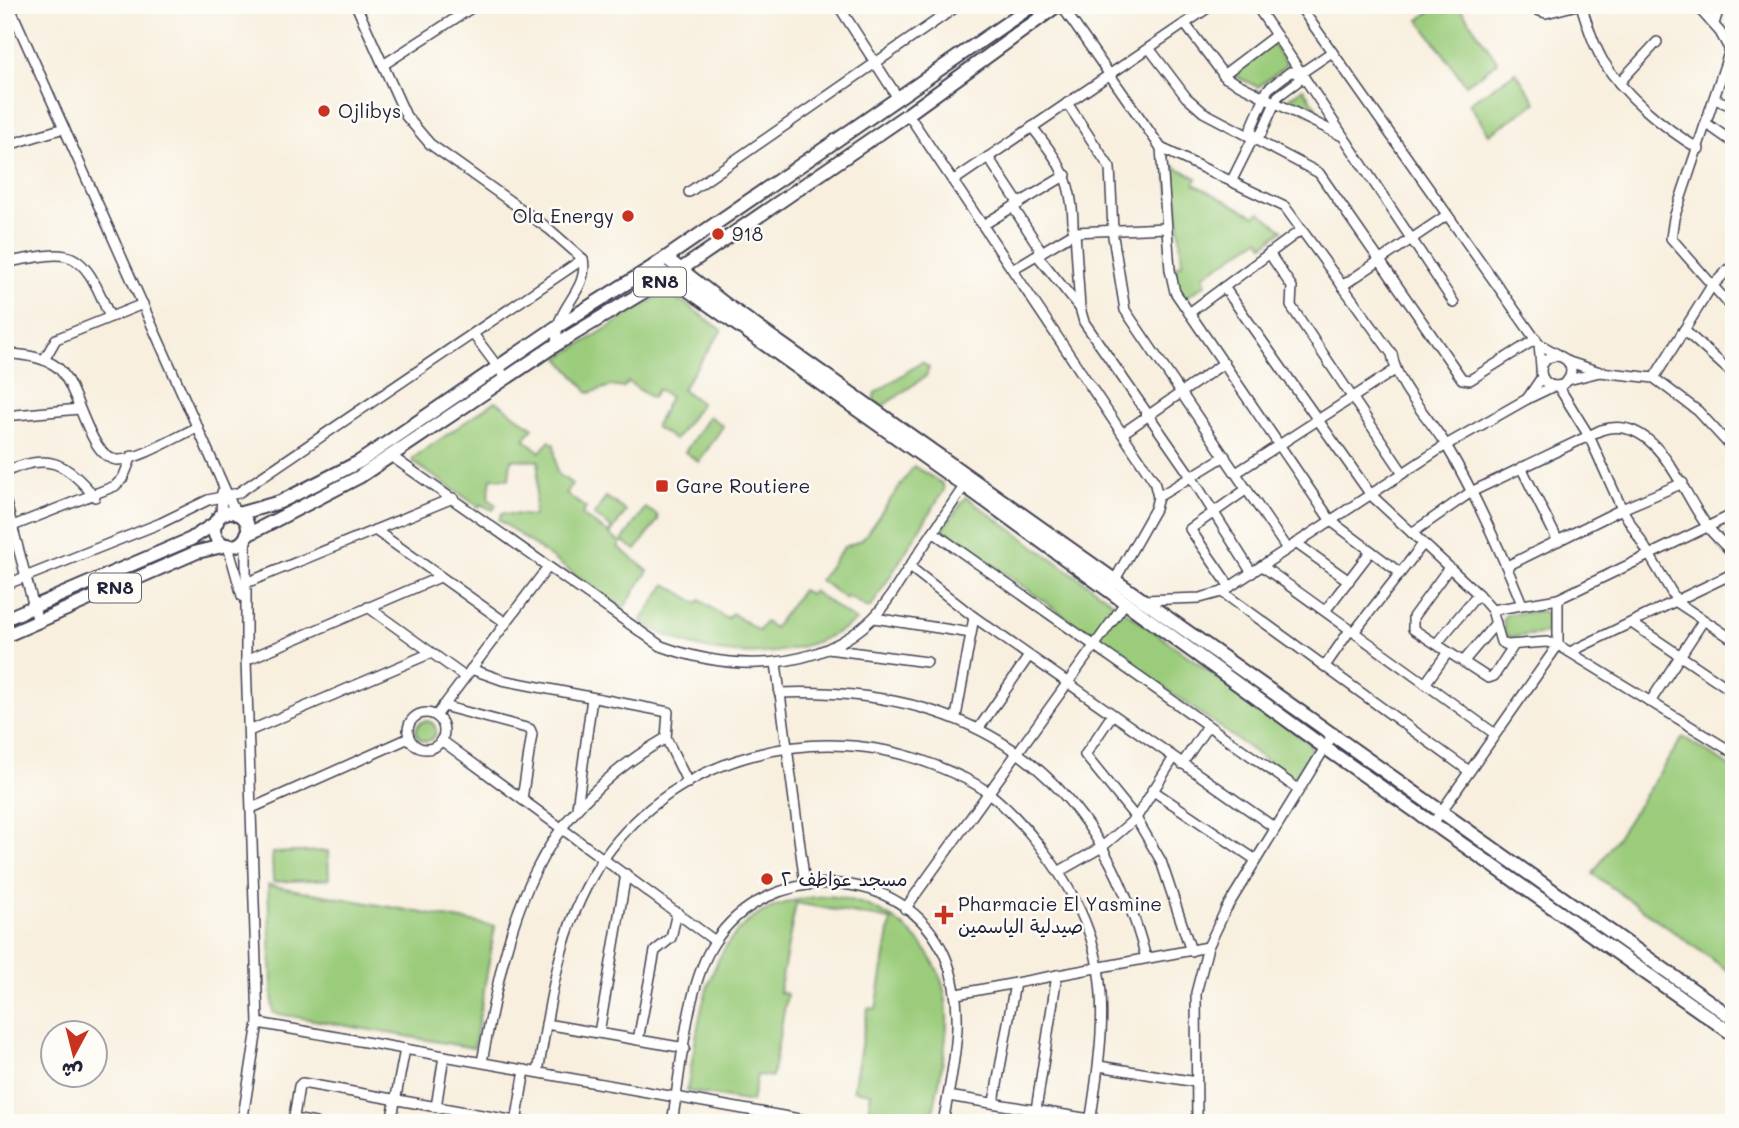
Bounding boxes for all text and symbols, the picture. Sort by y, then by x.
place label: Ojlibys [338,98,401,123]
marker: Ojlibys [316,103,332,119]
place label: Ola Energy [513,203,614,228]
marker: Ola Energy [620,208,636,224]
place label: 918 [732,221,763,246]
marker: 918 [710,226,726,242]
road number: RN8 [634,268,686,296]
place label: Gare Routiere [676,473,810,498]
marker: Gare Routiere [654,478,670,494]
road number: RN8 [89,574,141,602]
place label: مسجد عواطف ٢ [781,866,908,891]
marker: مسجد عواطف ٢ [759,871,775,887]
place label: Pharmacie El Yasmine صيدلية الياسمين [958,891,1162,938]
marker: Pharmacie El Yasmine صيدلية الياسمين [936,907,952,923]
north arrow [38,1020,108,1090]
text: ش [60,1058,84,1085]

